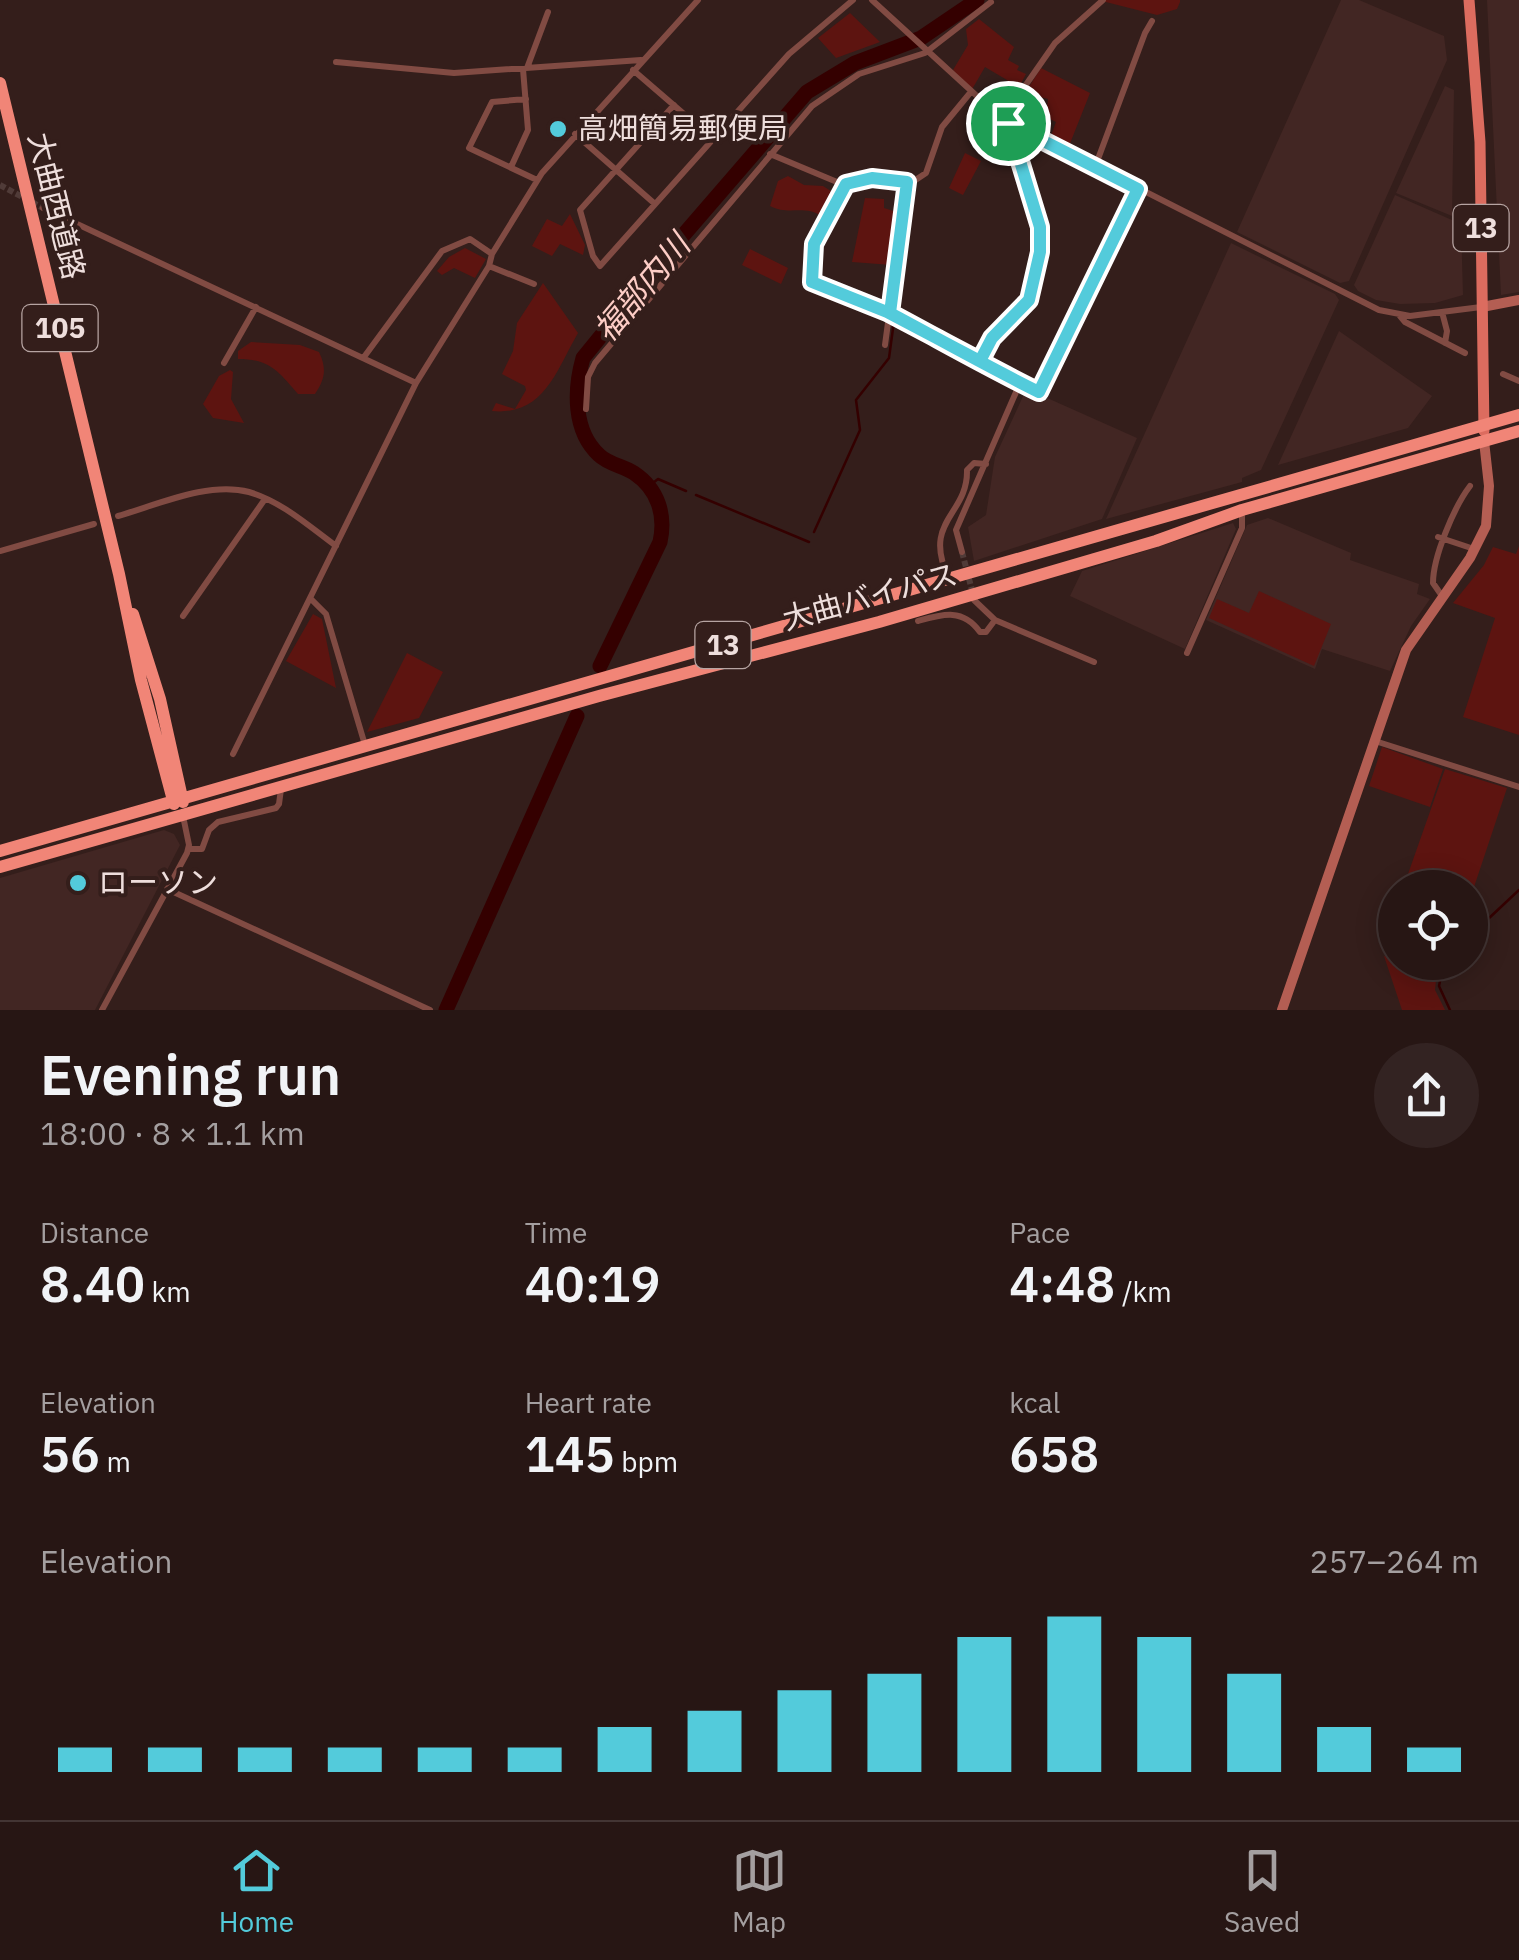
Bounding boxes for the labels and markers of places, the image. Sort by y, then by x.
pin [966,81,1051,166]
place label: 高畑簡易郵便局 [578,108,788,147]
marker: 高畑簡易郵便局 [547,118,569,140]
place label: ローソン [98,862,218,901]
marker: ローソン [67,872,89,894]

